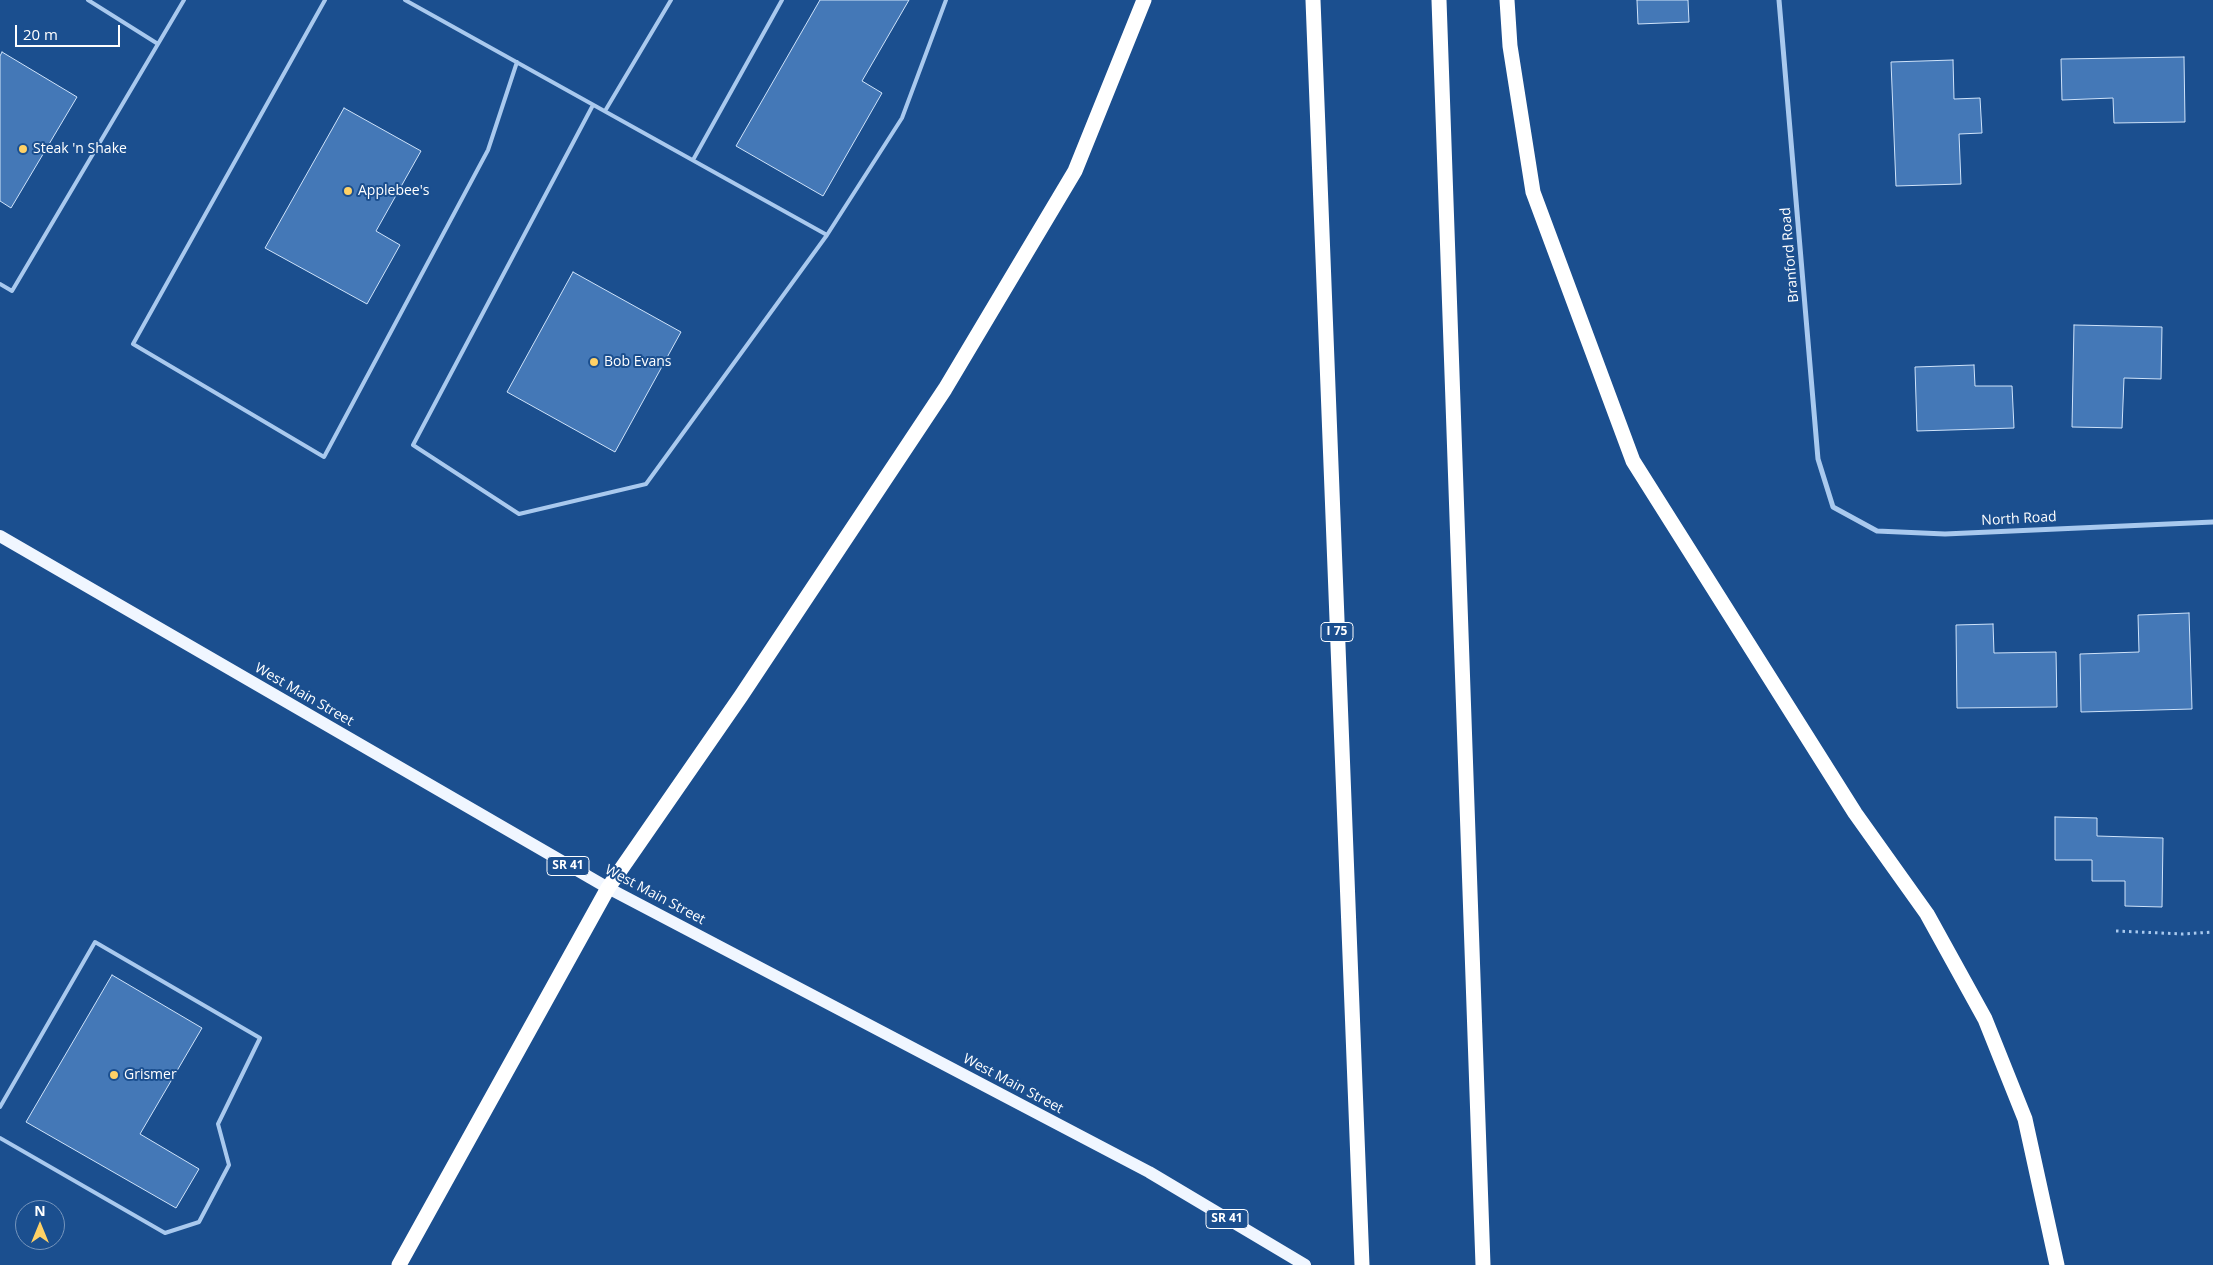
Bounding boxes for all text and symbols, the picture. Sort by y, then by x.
scale bar [18,15,122,47]
text: 20 m [23,24,58,44]
place label: Steak 'n Shake [33,141,127,157]
marker: Steak 'n Shake [17,143,29,155]
place label: Applebee's [358,183,429,199]
marker: Applebee's [342,185,354,197]
street label: Branford Road [1777,207,1803,303]
place label: Bob Evans [604,354,671,370]
marker: Bob Evans [588,356,600,368]
street label: North Road [1981,509,2057,529]
road number: I 75 [1321,622,1353,642]
street label: West Main Street [252,660,356,730]
road number: SR 41 [547,856,589,876]
street label: West Main Street [602,861,708,929]
street label: West Main Street [960,1050,1066,1118]
place label: Grismer [124,1067,177,1083]
marker: Grismer [108,1069,120,1081]
north arrow [15,1200,65,1250]
text: N [34,1201,46,1220]
road number: SR 41 [1206,1210,1248,1228]

